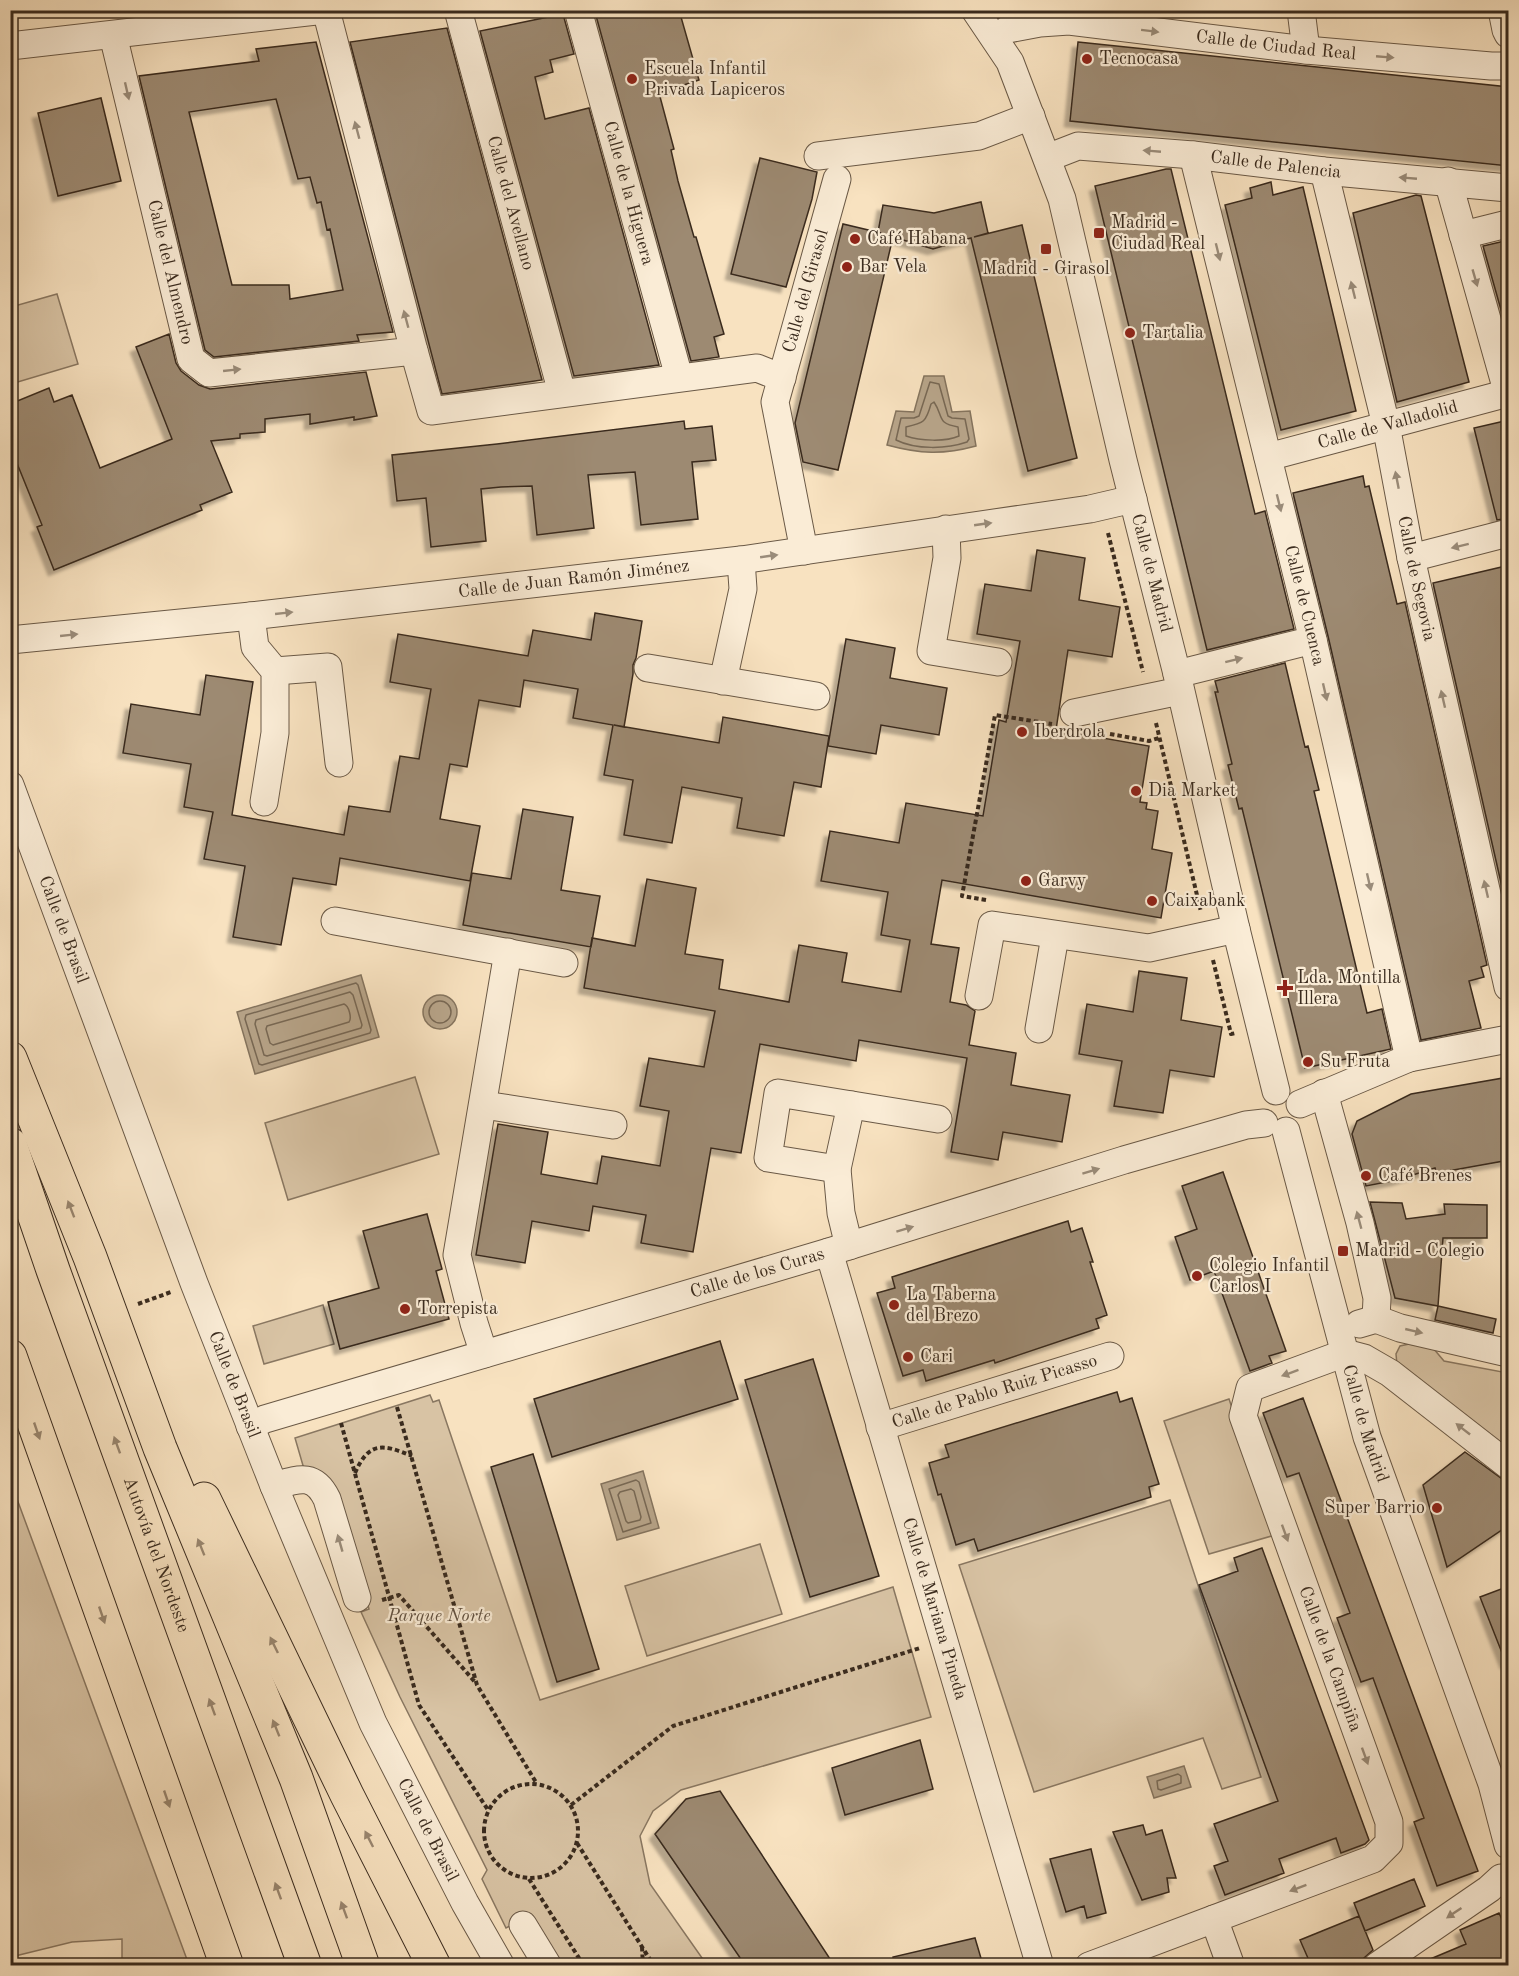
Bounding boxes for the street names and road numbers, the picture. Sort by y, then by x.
street label: Calle de Ciudad Real [1195,28,1357,63]
street label: Calle de la Higuera [600,119,657,267]
street label: Calle del Avellano [484,134,537,272]
street label: Calle de Palencia [1209,148,1342,182]
street label: Calle del Almendro [144,198,196,347]
street label: Calle del Girasol [780,227,832,355]
street label: Calle de Valladolid [1316,398,1460,452]
street label: Calle de Madrid [1128,512,1175,634]
street label: Calle de Segovia [1394,515,1439,643]
street label: Calle de Cuenca [1281,543,1328,667]
street label: Calle de Juan Ramón Jiménez [457,557,690,601]
street label: Calle de Brasil [35,873,91,986]
street label: Calle de los Curas [688,1245,827,1302]
street label: Calle de Brasil [205,1329,263,1441]
street label: Calle de Pablo Ruiz Picasso [890,1351,1100,1432]
street label: Calle de Madrid [1339,1363,1392,1485]
street label: Autovía del Nordeste [120,1475,193,1635]
street label: Calle de Mariana Pineda [899,1516,970,1702]
street label: Calle de la Campiña [1295,1584,1365,1734]
street label: Calle de Brasil [394,1775,461,1884]

